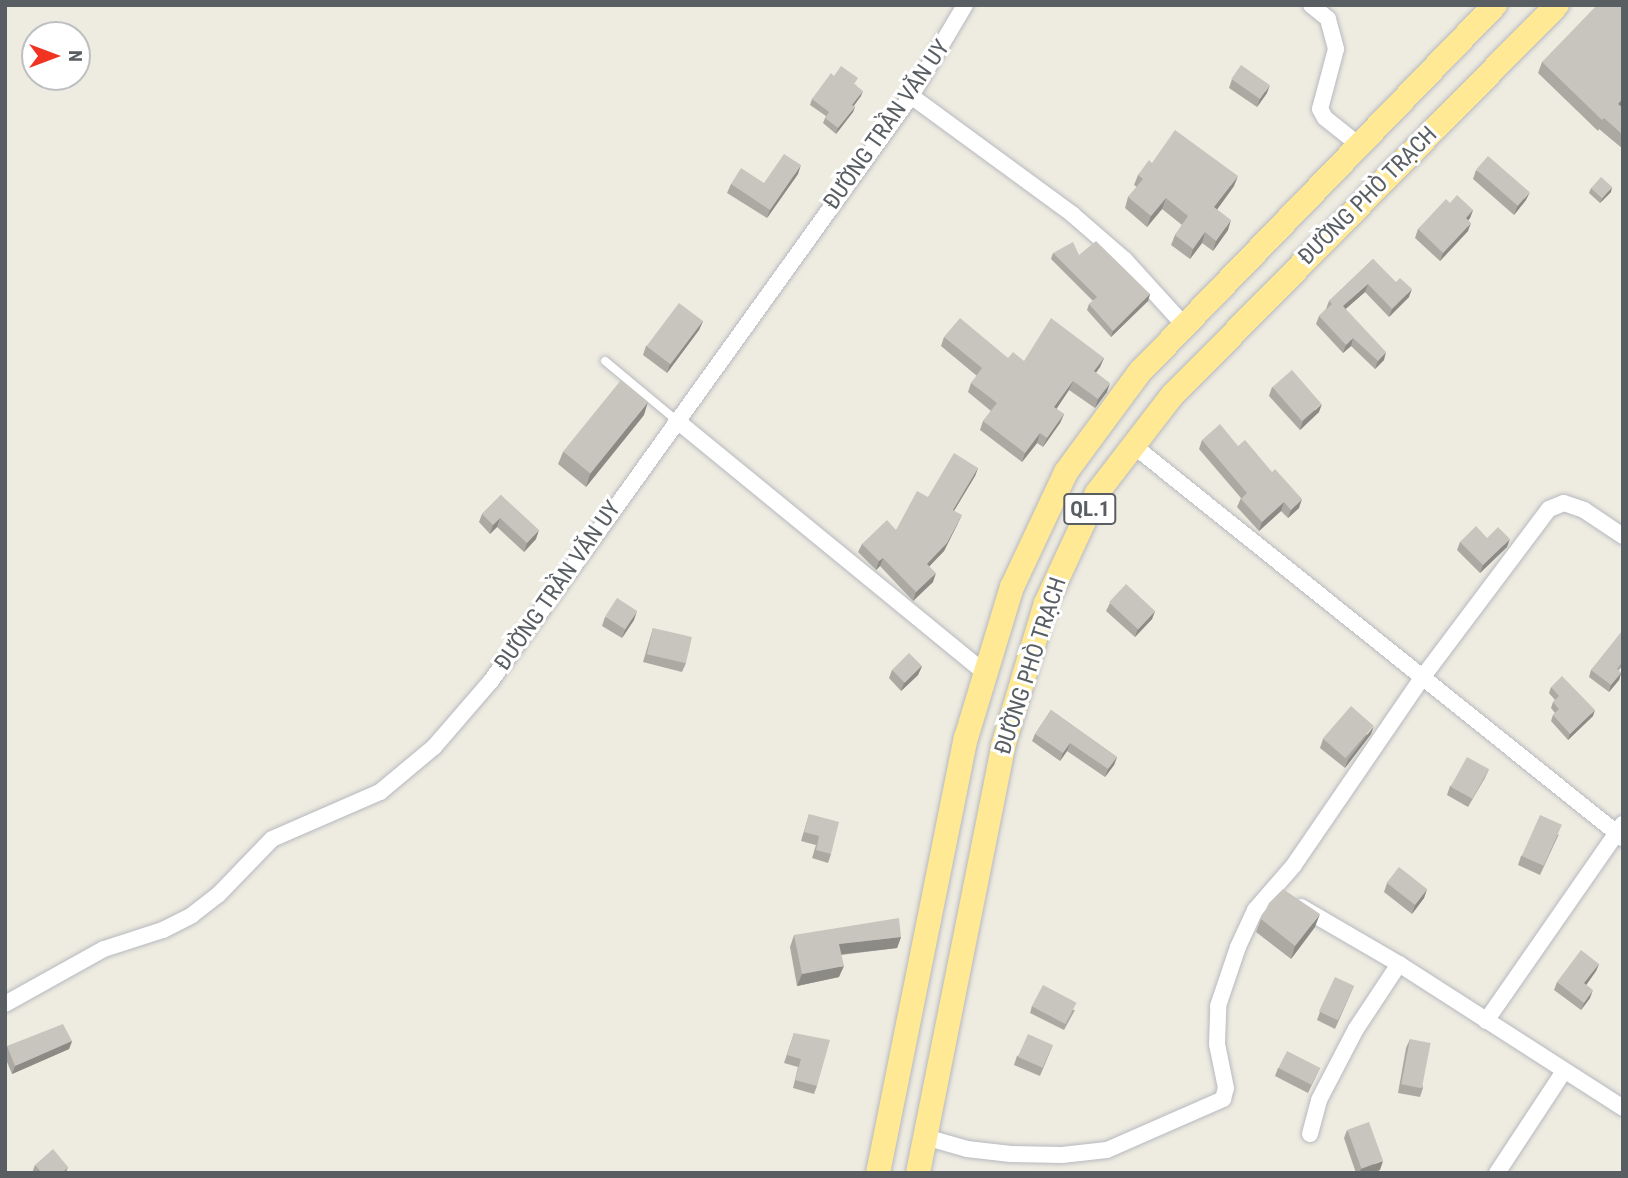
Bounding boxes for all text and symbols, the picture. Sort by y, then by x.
north arrow [21,21,91,91]
street label: ĐƯỜNG TRẦN VĂN UY [818,35,956,215]
text: N [64,50,87,62]
street label: ĐƯỜNG PHÒ TRẠCH [1293,121,1443,271]
road number: QL.1 [1062,491,1118,526]
street label: ĐƯỜNG TRẦN VĂN UY [489,496,627,676]
street label: ĐƯỜNG PHÒ TRẠCH [989,574,1073,758]

